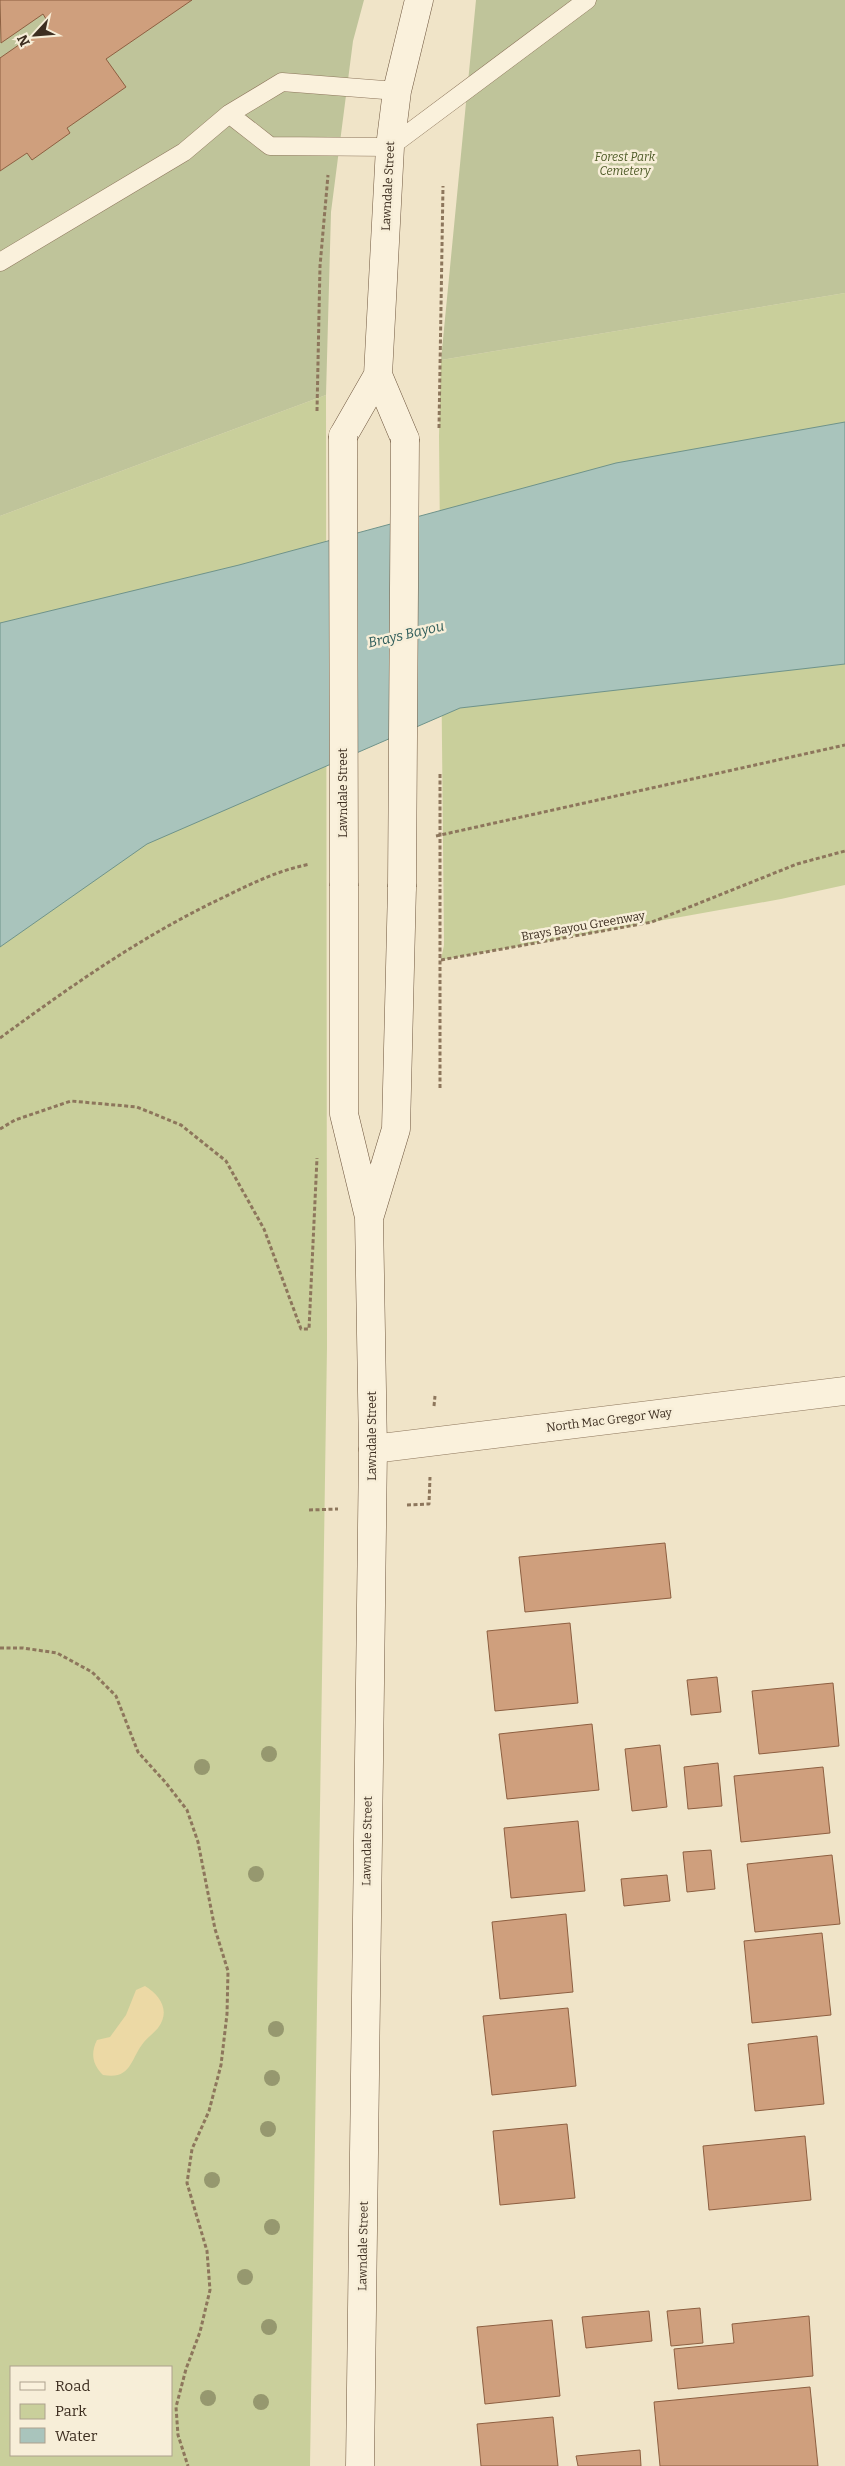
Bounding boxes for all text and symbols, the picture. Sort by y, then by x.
north arrow [10,10,60,60]
text: N [14,32,34,49]
street label: Lawndale Street [379,140,397,231]
park label: Forest Park Cemetery [595,150,656,178]
water label: Brays Bayou [366,617,446,651]
street label: Lawndale Street [336,748,350,838]
street label: Brays Bayou Greenway [520,908,647,944]
street label: Lawndale Street [365,1391,379,1481]
street label: North Mac Gregor Way [545,1405,673,1435]
street label: Lawndale Street [359,1795,375,1886]
street label: Lawndale Street [355,2200,371,2291]
legend [10,2366,172,2456]
text: Road [55,2377,90,2395]
text: Park [55,2402,87,2420]
text: Water [55,2427,98,2445]

